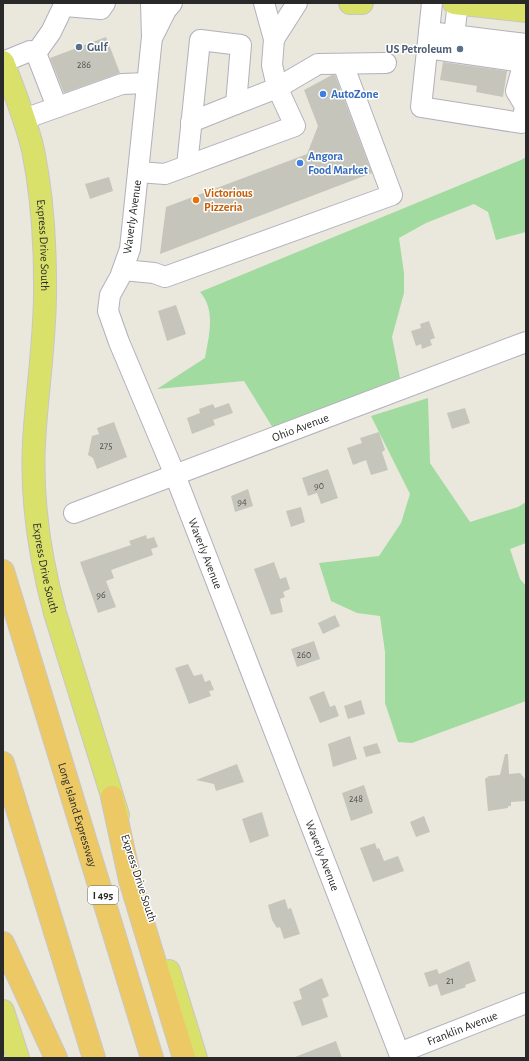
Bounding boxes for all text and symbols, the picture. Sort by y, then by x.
place label: Gulf [87,41,108,53]
marker: Gulf [74,42,84,52]
place label: US Petroleum [386,43,452,55]
marker: US Petroleum [455,44,465,54]
house number: 286 [77,60,91,70]
place label: AutoZone [331,88,379,100]
marker: AutoZone [318,89,328,99]
place label: Angora Food Market [308,150,368,176]
marker: Angora Food Market [295,158,305,168]
street label: Waverly Avenue [121,179,144,255]
place label: Victorious Pizzeria [204,187,253,213]
marker: Victorious Pizzeria [191,195,201,205]
street label: Express Drive South [35,199,51,291]
street label: Ohio Avenue [270,411,330,444]
house number: 275 [100,441,112,451]
house number: 90 [314,481,324,491]
house number: 94 [237,497,247,507]
street label: Waverly Avenue [186,516,225,591]
street label: Express Drive South [31,522,61,614]
house number: 96 [96,590,106,600]
house number: 260 [297,650,311,660]
street label: Long Island Expressway [56,761,99,869]
house number: 248 [349,794,363,804]
street label: Waverly Avenue [303,818,342,893]
street label: Express Drive South [119,833,159,923]
road number: I 495 [88,886,118,904]
house number: 21 [446,976,454,986]
street label: Franklin Avenue [425,1009,499,1047]

